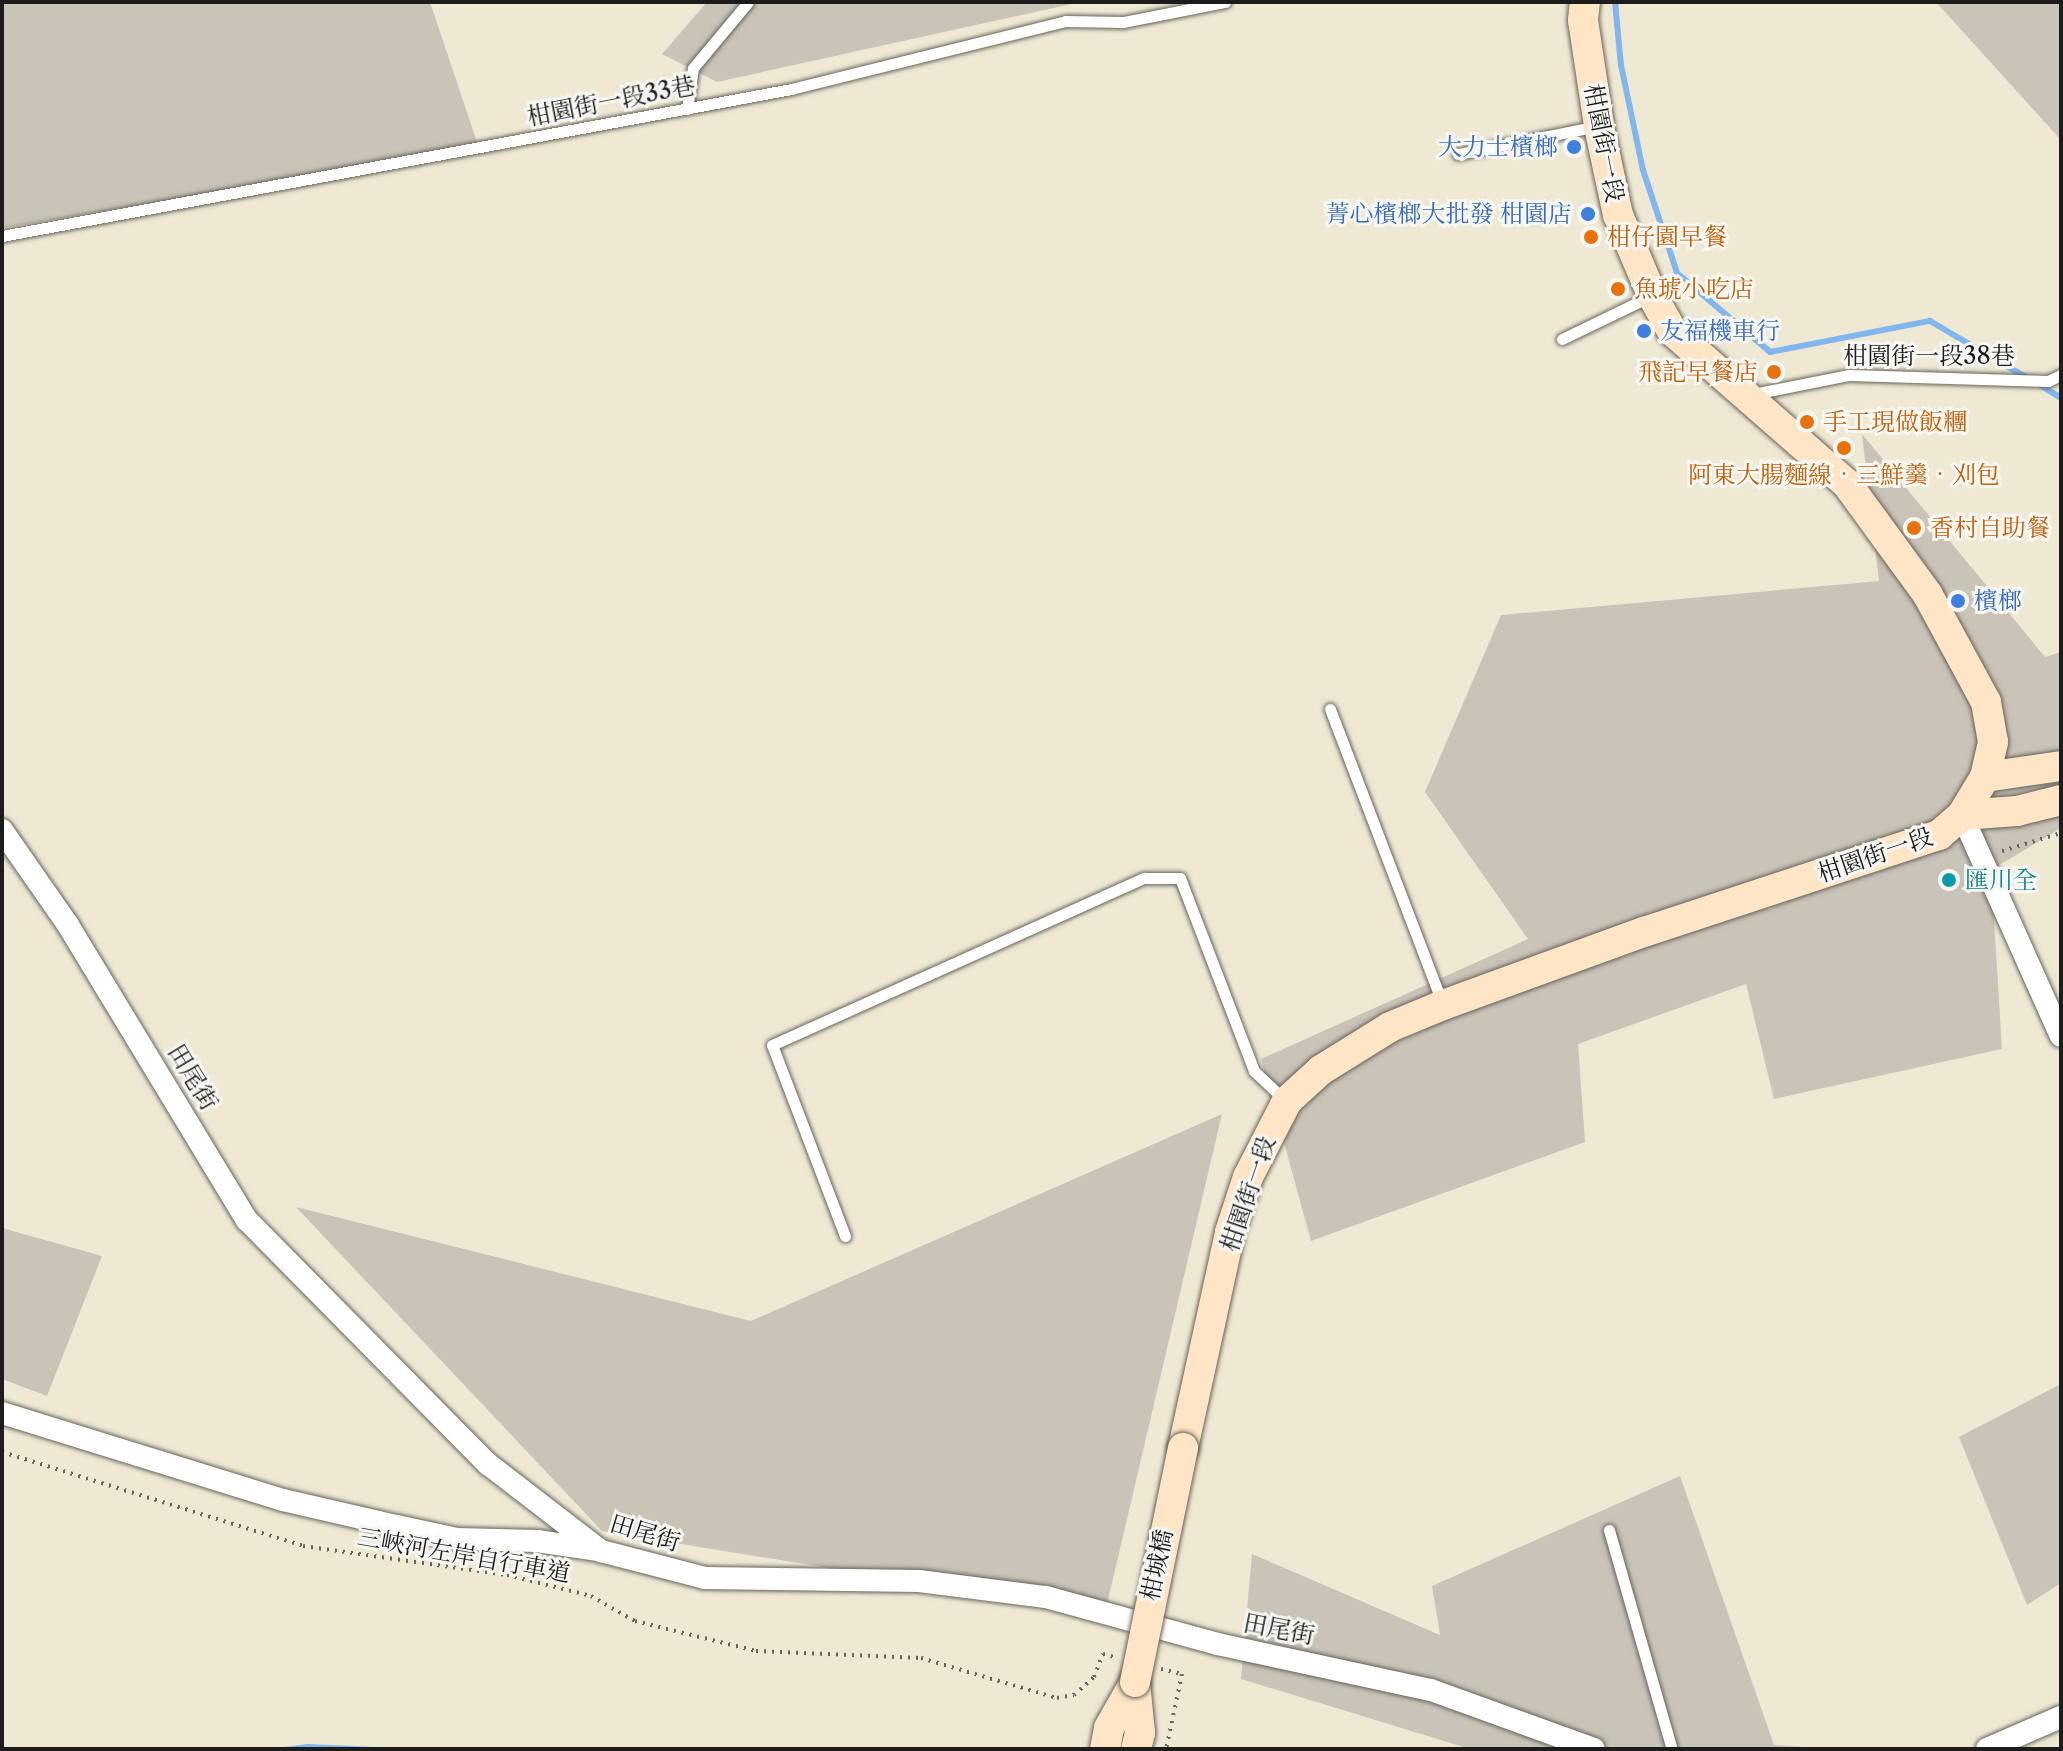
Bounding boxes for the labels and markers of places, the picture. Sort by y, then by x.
place label: 大力士檳榔 [1438,133,1558,161]
marker: 大力士檳榔 [1565,138,1583,156]
place label: 菁心檳榔大批發 柑園店 [1326,200,1572,228]
marker: 菁心檳榔大批發 柑園店 [1579,205,1597,223]
place label: 柑仔園早餐 [1607,223,1727,251]
marker: 柑仔園早餐 [1582,228,1600,246]
place label: 魚琥小吃店 [1634,275,1754,303]
marker: 魚琥小吃店 [1609,280,1627,298]
place label: 友福機車行 [1660,317,1780,345]
marker: 友福機車行 [1635,322,1653,340]
place label: 飛記早餐店 [1638,358,1758,386]
marker: 飛記早餐店 [1765,363,1783,381]
place label: 手工現做飯糰 [1823,408,1967,436]
marker: 手工現做飯糰 [1798,413,1816,431]
marker: 阿東大腸麵線‧三鮮羹‧刈包 [1835,439,1853,457]
place label: 阿東大腸麵線‧三鮮羹‧刈包 [1688,461,2000,489]
place label: 香村自助餐 [1930,514,2050,542]
marker: 香村自助餐 [1905,519,1923,537]
place label: 檳榔 [1974,587,2022,615]
marker: 檳榔 [1949,592,1967,610]
place label: 匯川全 [1965,866,2037,894]
marker: 匯川全 [1940,871,1958,889]

